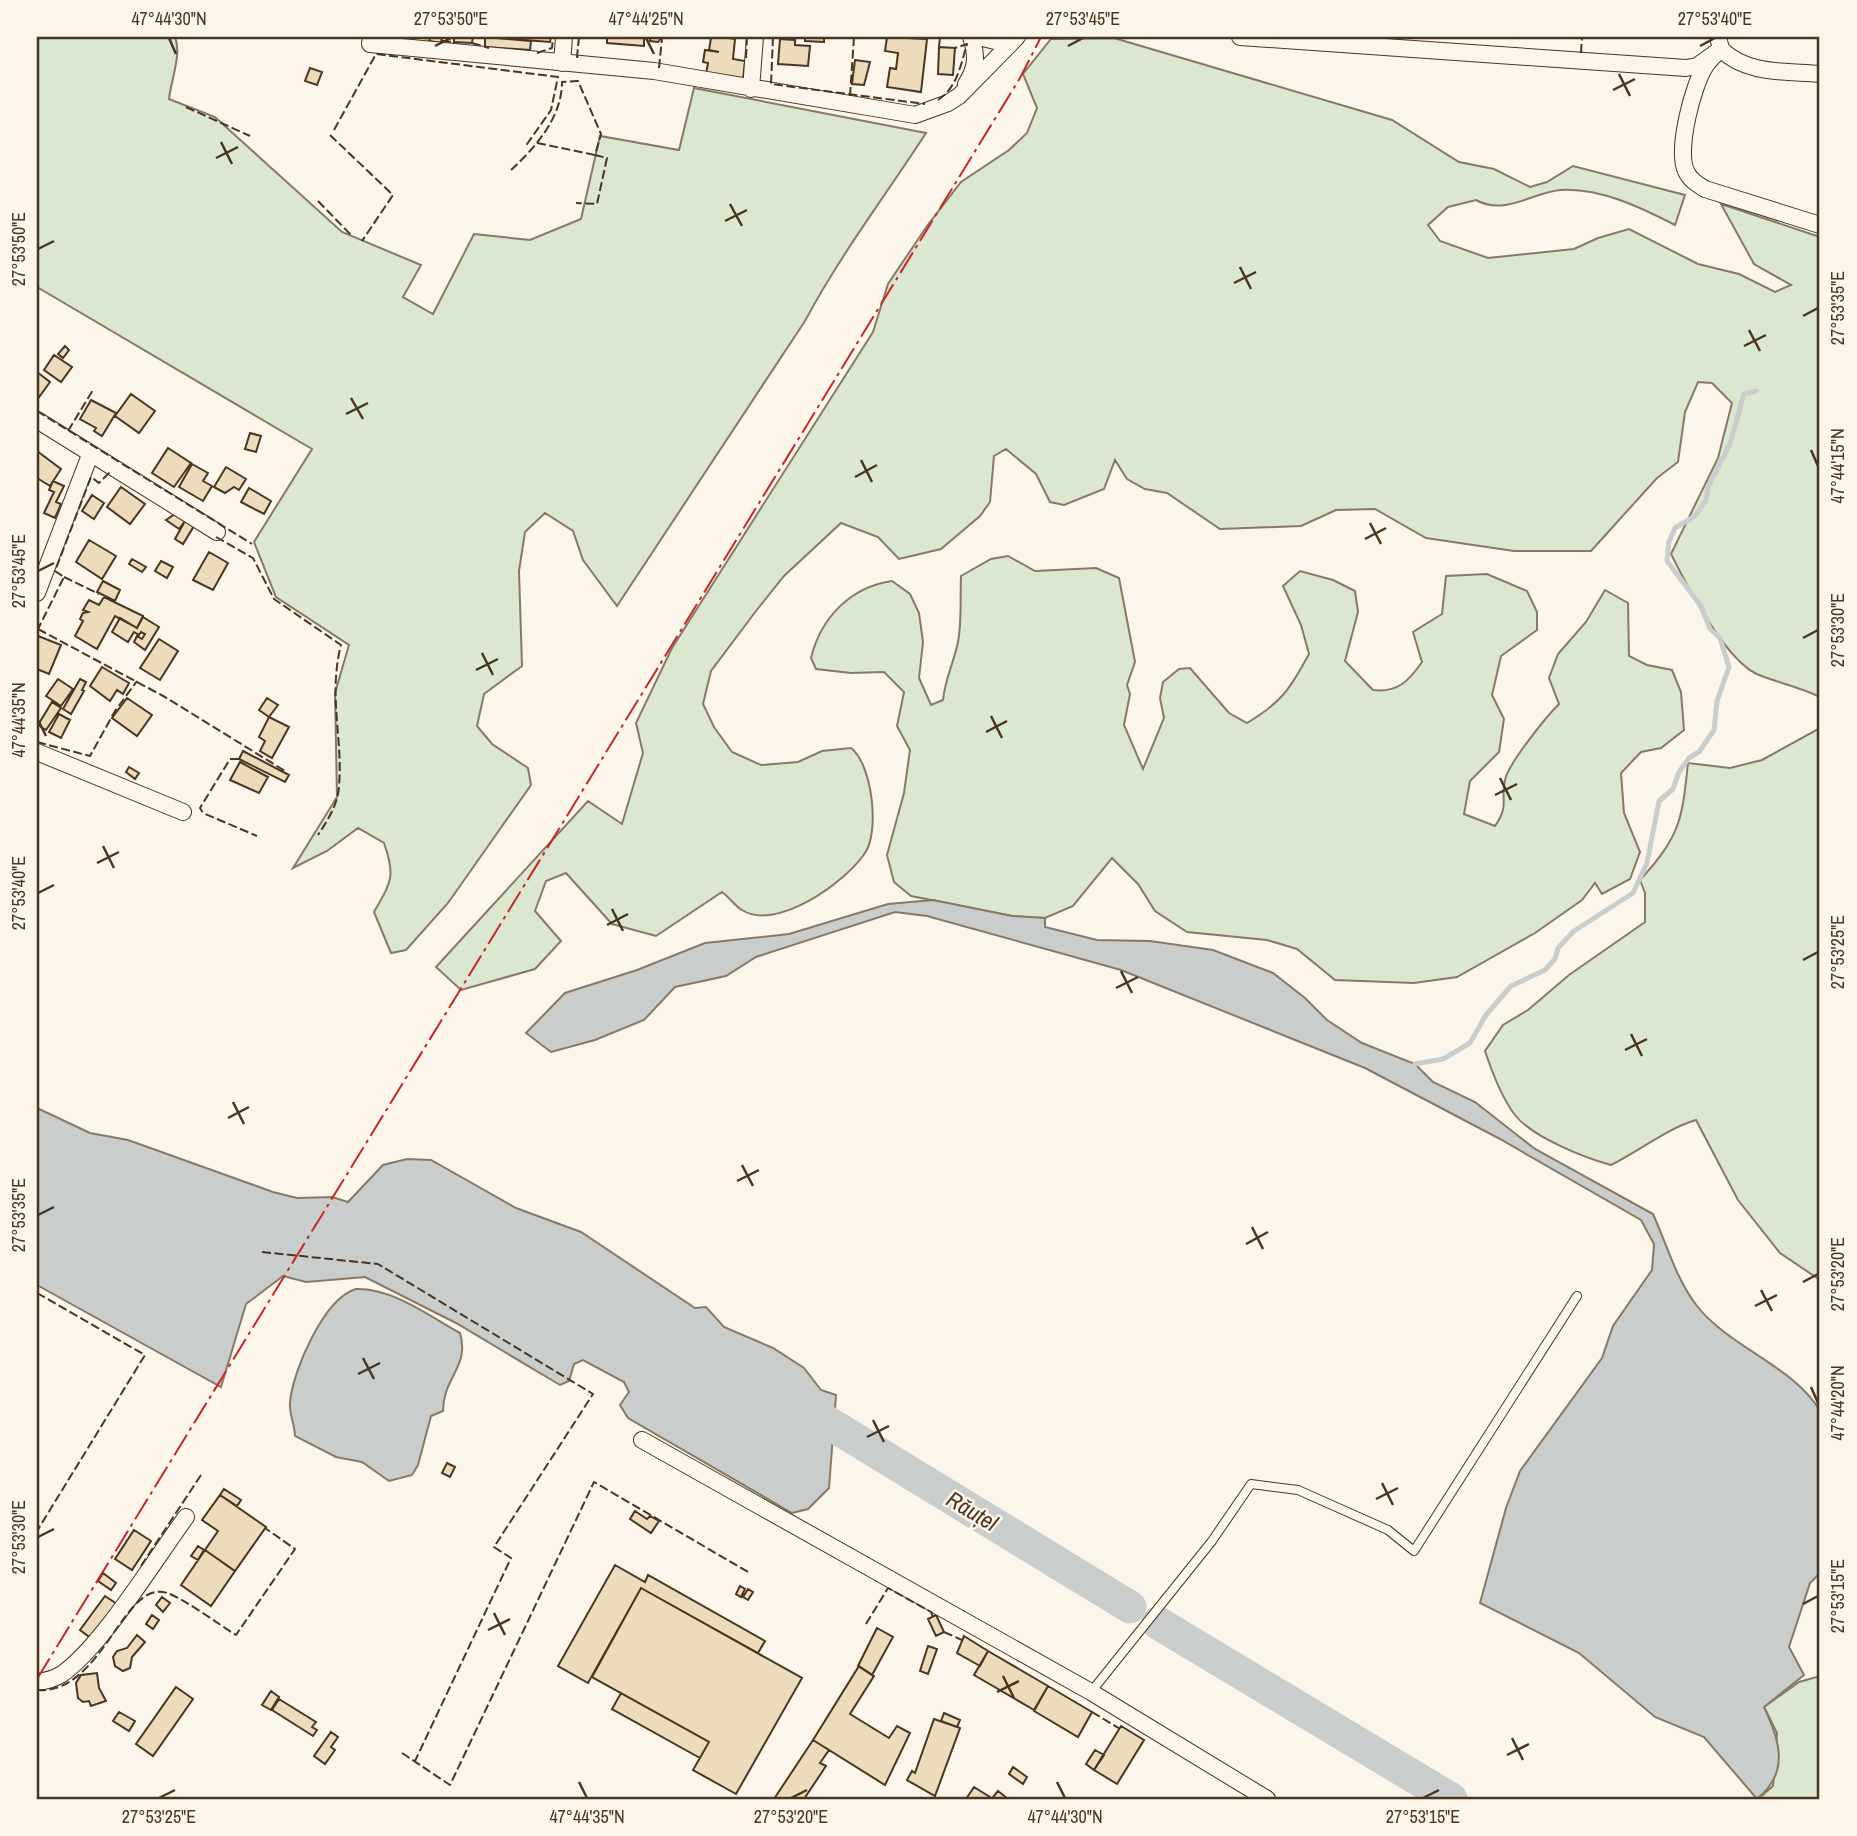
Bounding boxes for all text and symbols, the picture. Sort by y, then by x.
text: 47°44'30"N [131,6,207,31]
text: 27°53'50"E [414,6,488,31]
text: 47°44'25"N [608,6,684,31]
text: 27°53'45"E [1046,6,1120,31]
text: 27°53'40"E [1678,6,1752,31]
text: 27°53'50"E [6,212,31,286]
text: 27°53'35"E [1825,271,1850,345]
text: 47°44'15"N [1825,428,1850,504]
text: 27°53'45"E [6,534,31,608]
text: 27°53'30"E [1825,593,1850,667]
text: 47°44'35"N [6,682,31,758]
text: 27°53'40"E [6,856,31,930]
text: 27°53'25"E [1825,915,1850,989]
text: 27°53'35"E [6,1178,31,1252]
text: 27°53'20"E [1825,1237,1850,1311]
text: 47°44'20"N [1825,1365,1850,1441]
water label: Răuțel [941,1483,1004,1538]
text: 27°53'30"E [6,1500,31,1574]
text: 27°53'15"E [1825,1559,1850,1633]
text: 27°53'25"E [122,1804,196,1829]
text: 47°44'35"N [549,1804,625,1829]
text: 27°53'20"E [754,1804,828,1829]
text: 47°44'30"N [1027,1804,1103,1829]
text: 27°53'15"E [1386,1804,1460,1829]

